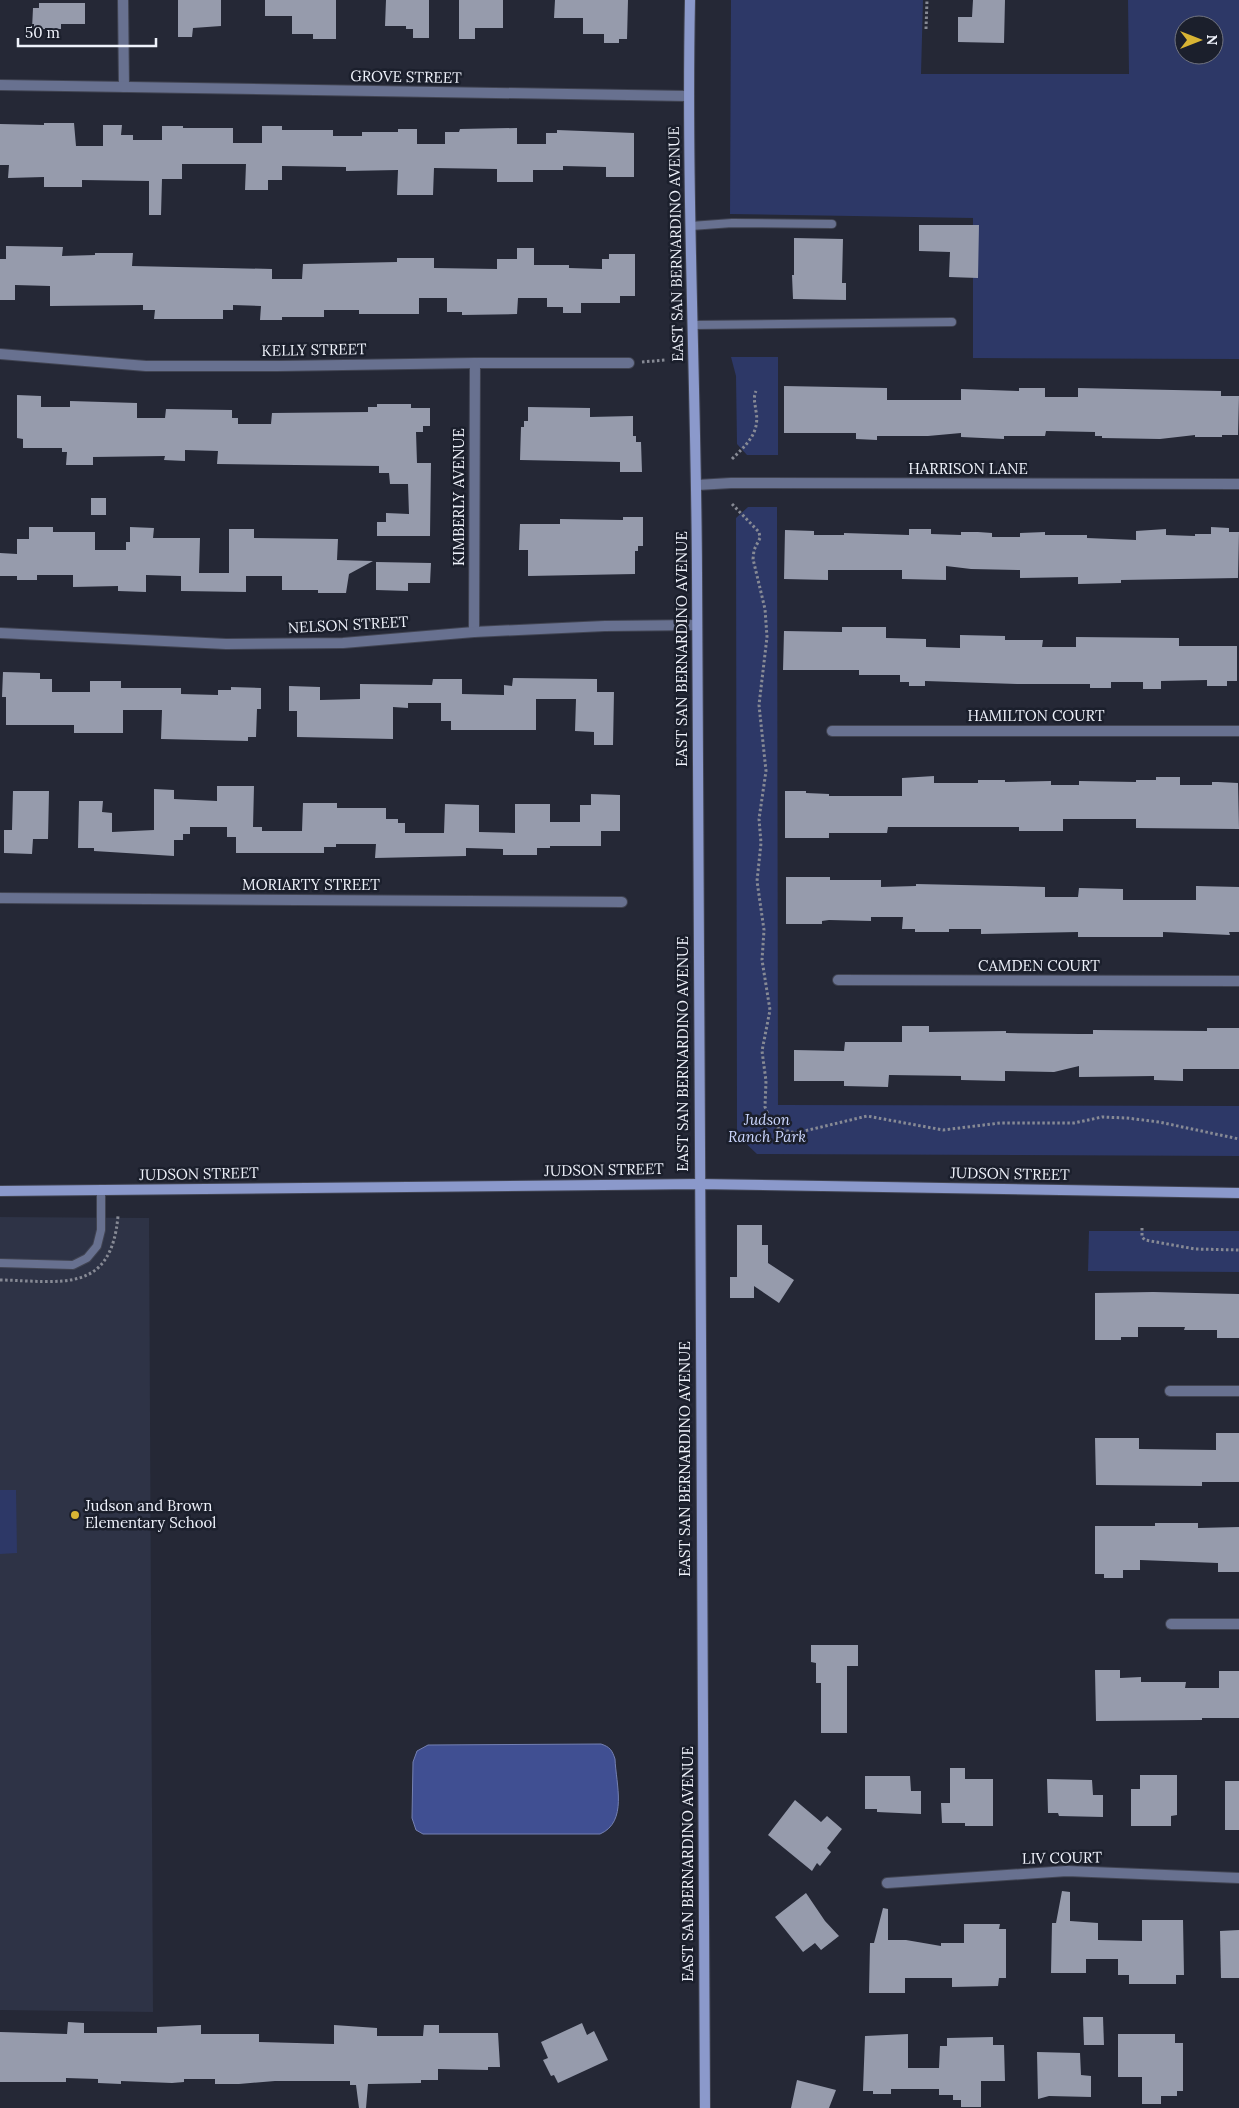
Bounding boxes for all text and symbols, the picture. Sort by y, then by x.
scale bar [18,15,155,47]
north arrow [1174,15,1224,65]
text: 50 m [25,23,60,42]
text: N [1203,35,1221,46]
street label: GROVE STREET [350,66,462,87]
street label: EAST SAN BERNARDINO AVENUE [664,126,687,362]
street label: KELLY STREET [261,339,367,360]
street label: KIMBERLY AVENUE [449,428,468,566]
street label: HARRISON LANE [908,459,1028,478]
street label: EAST SAN BERNARDINO AVENUE [672,531,691,767]
street label: NELSON STREET [287,612,409,637]
street label: HAMILTON COURT [967,706,1105,725]
street label: MORIARTY STREET [242,875,380,894]
street label: EAST SAN BERNARDINO AVENUE [673,936,692,1172]
street label: CAMDEN COURT [978,956,1100,975]
park label: Judson Ranch Park [728,1110,806,1146]
street label: JUDSON STREET [543,1159,664,1180]
street label: JUDSON STREET [138,1163,259,1184]
street label: JUDSON STREET [949,1163,1070,1184]
street label: EAST SAN BERNARDINO AVENUE [675,1341,694,1577]
place label: Judson and Brown Elementary School [84,1496,216,1532]
marker: Judson and Brown Elementary School [69,1509,81,1521]
street label: EAST SAN BERNARDINO AVENUE [678,1746,697,1982]
street label: LIV COURT [1022,1847,1103,1868]

